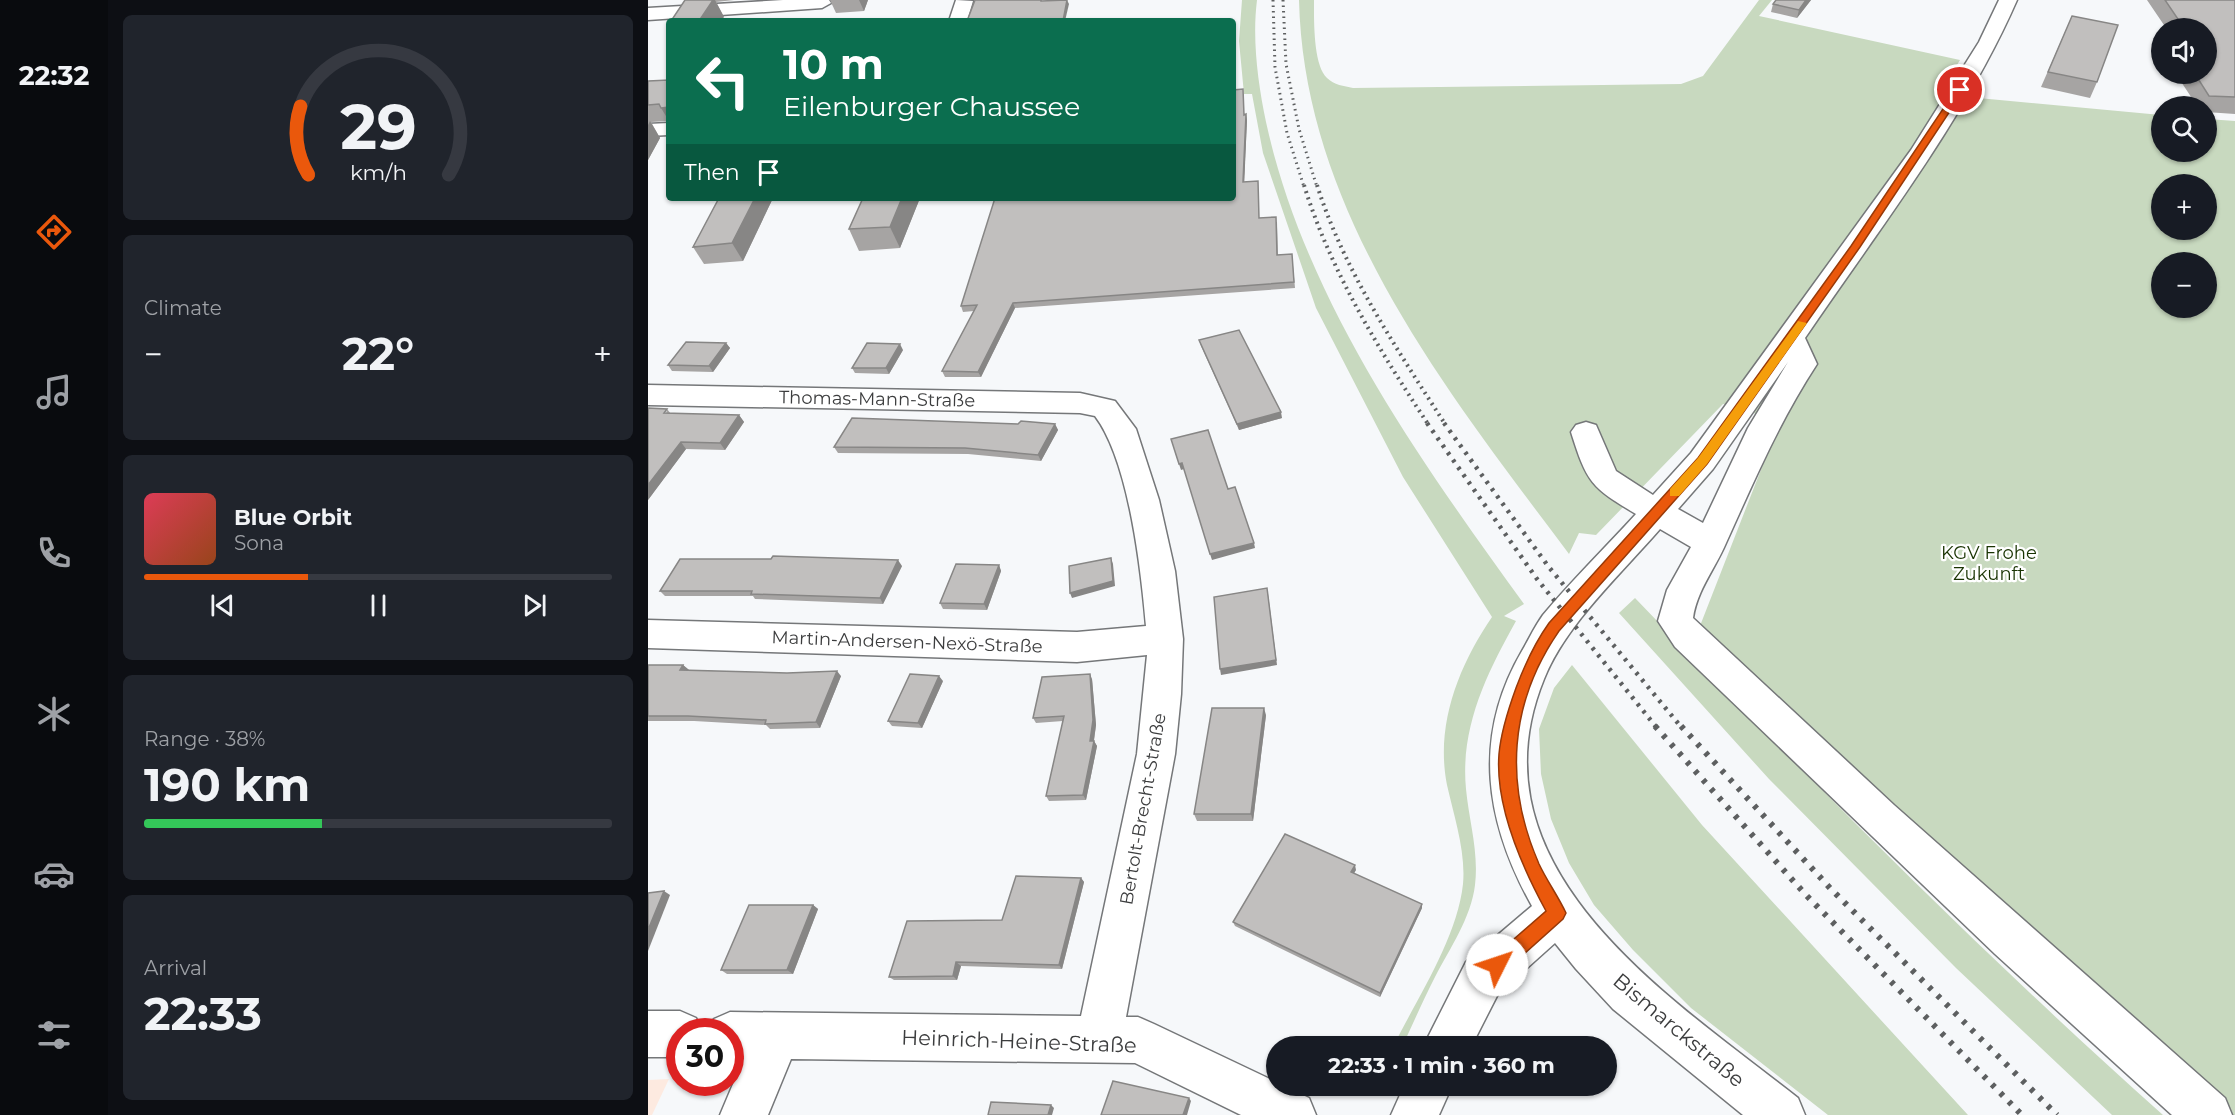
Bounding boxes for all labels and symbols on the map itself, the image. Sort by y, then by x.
pin [1934,64,1985,115]
street label: Thomas-Mann-Straße [779,386,975,412]
park label: KGV Frohe Zukunft [1941,542,2037,585]
street label: Martin-Andersen-Nexö-Straße [771,626,1043,658]
street label: Bertolt-Brecht-Straße [1115,711,1171,907]
position arrow [1465,933,1529,997]
street label: Bismarckstraße [1608,968,1750,1092]
speed limit sign: 30 [666,1018,744,1096]
street label: Heinrich-Heine-Straße [901,1024,1137,1058]

